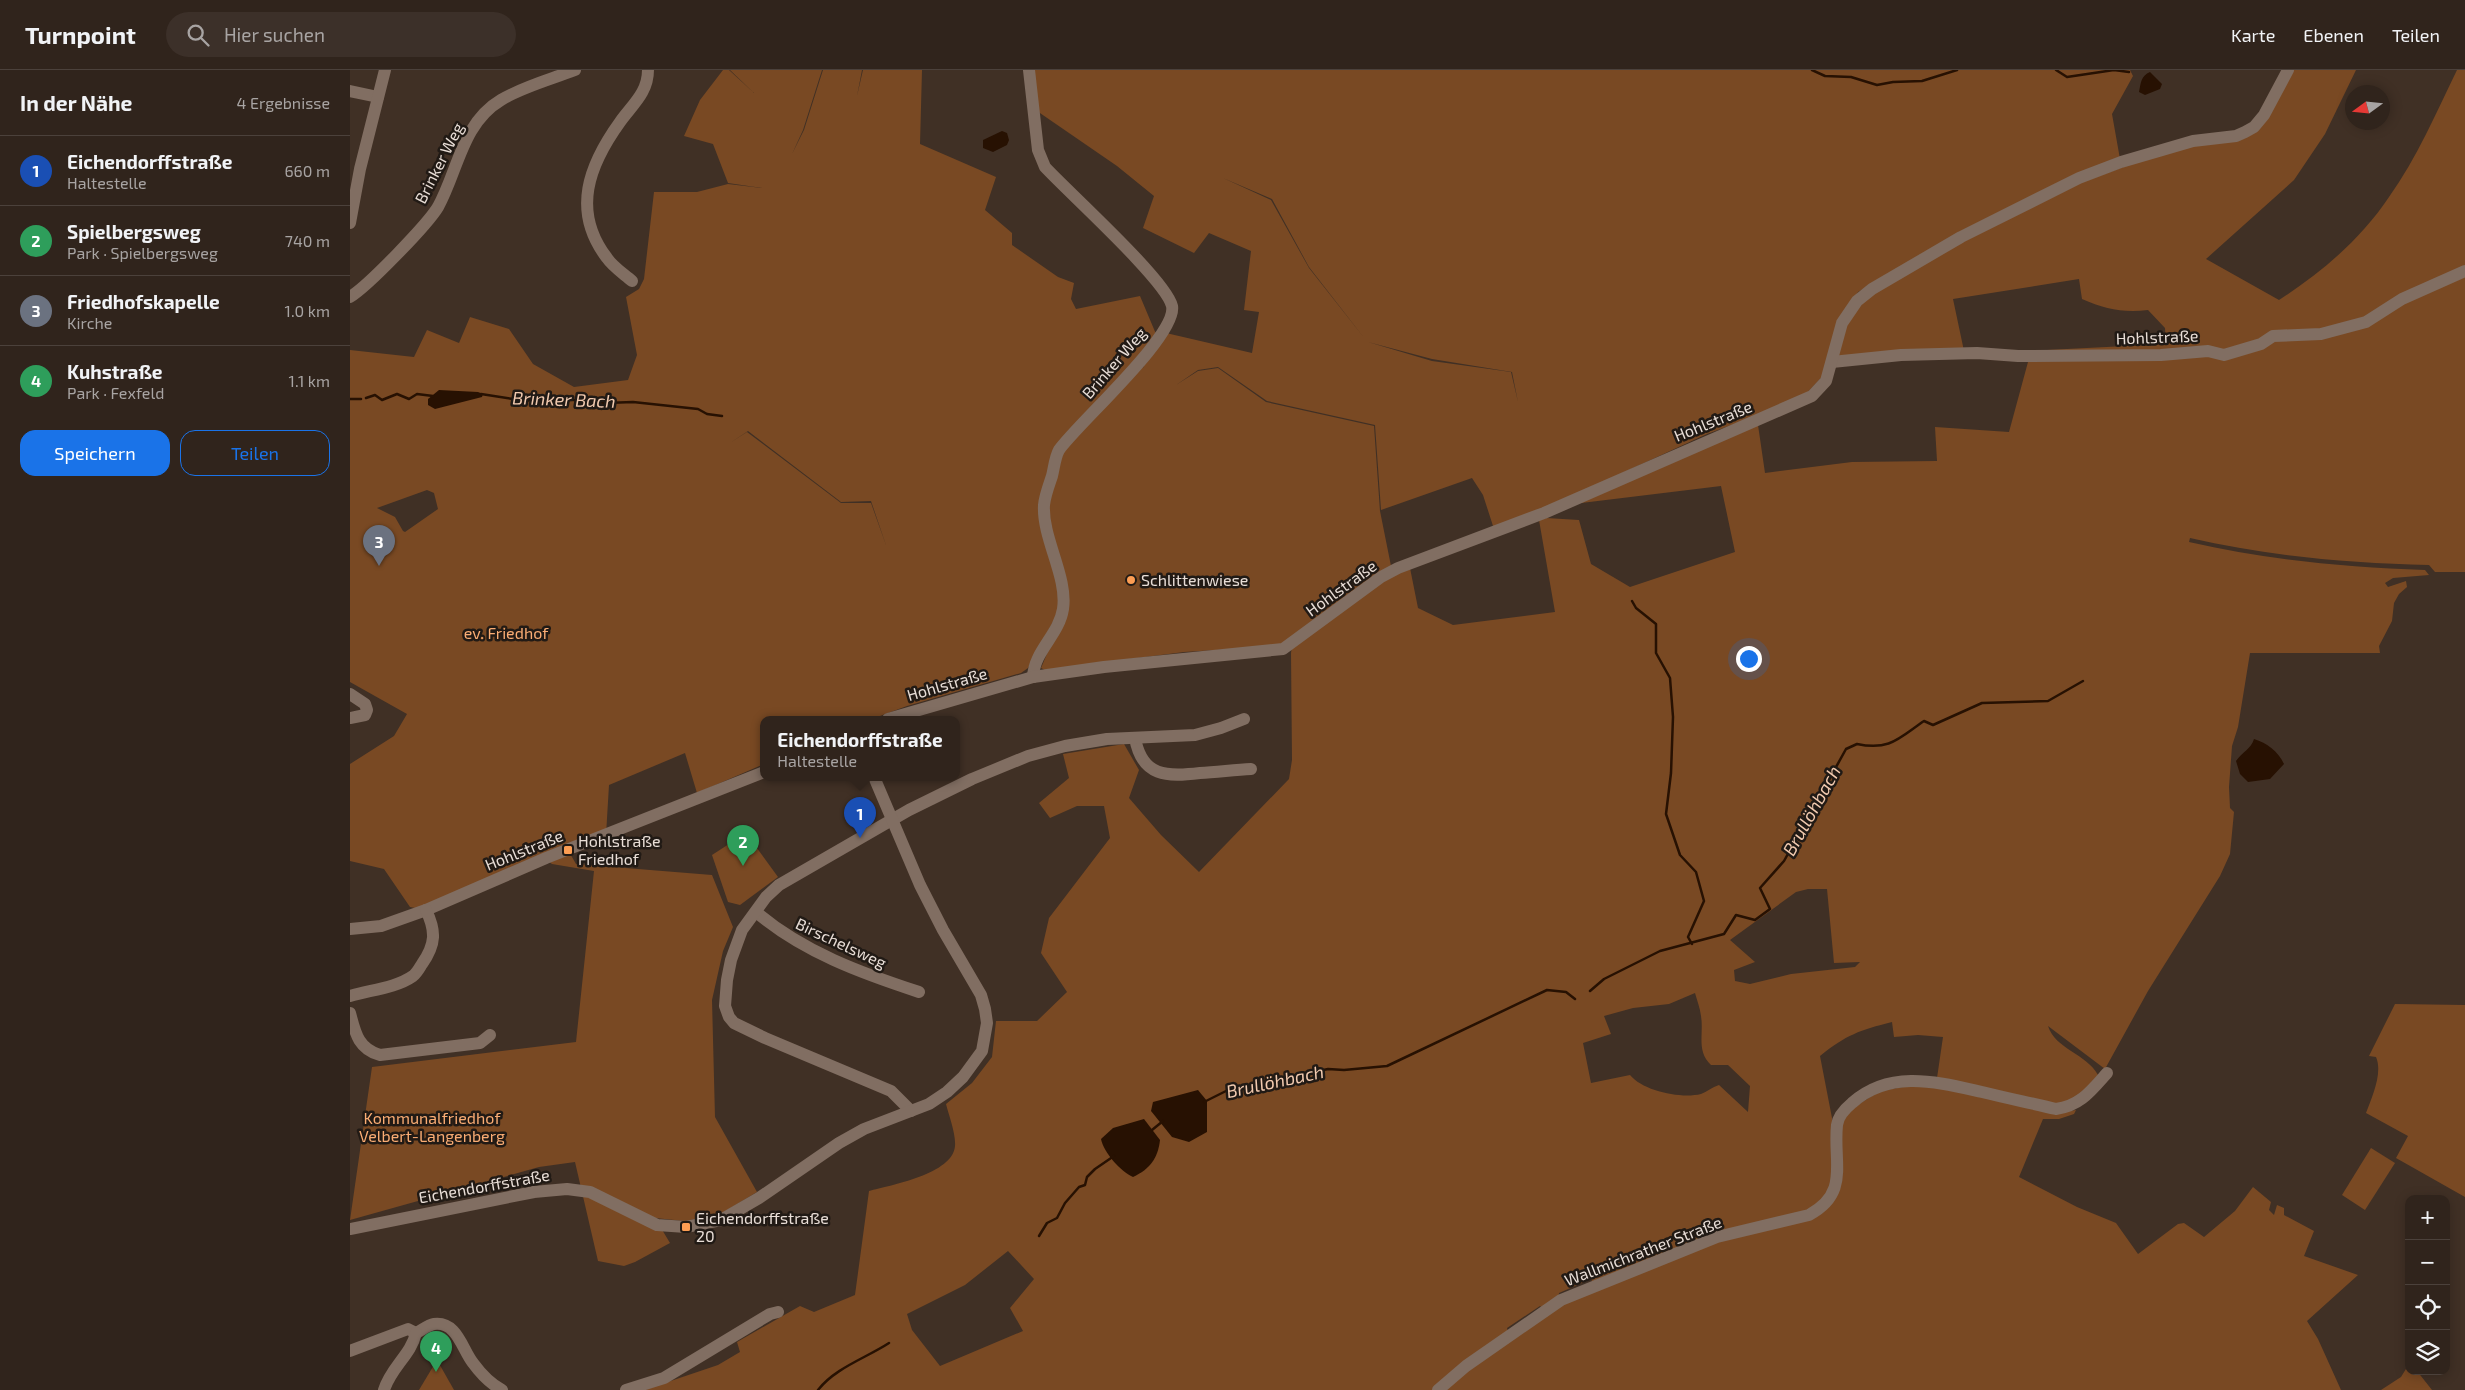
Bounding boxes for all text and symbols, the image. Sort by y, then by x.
search box [166,12,516,57]
text: Turnpoint [25,20,136,49]
icon: search [184,21,212,49]
text: Hier suchen [224,23,325,46]
text: Karte [2231,24,2275,46]
text: Ebenen [2303,24,2364,46]
text: Teilen [2392,24,2440,46]
north arrow [2345,85,2390,130]
text: In der Nähe [20,90,132,115]
text: 4 Ergebnisse [237,93,330,112]
street label: Brinker Weg [410,119,467,206]
text: Eichendorffstraße [67,150,232,173]
text: 1 [33,161,39,180]
text: 660 m [284,161,330,180]
text: Haltestelle [67,173,147,192]
text: Spielbergsweg [67,220,201,243]
text: 2 [31,231,41,250]
text: 740 m [285,231,330,250]
text: Park · Spielbergsweg [67,243,218,262]
text: Friedhofskapelle [67,290,220,313]
text: 3 [31,301,41,320]
text: 1.0 km [285,301,330,320]
text: Kirche [67,313,112,332]
street label: Brinker Weg [1078,323,1150,402]
street label: Hohlstraße [2115,326,2199,347]
text: Kuhstraße [67,360,163,383]
text: 4 [31,371,41,390]
text: 1.1 km [289,371,330,390]
text: Park · Fexfeld [67,383,164,402]
water label: Brinker Bach [512,386,616,412]
street label: Hohlstraße [1671,396,1755,445]
button: Speichern [20,430,170,476]
button: Teilen [180,430,330,476]
pin: 3 [363,525,395,566]
street label: Hohlstraße [1302,556,1380,620]
place label: Schlittenwiese [1141,570,1248,589]
marker: Schlittenwiese [1125,574,1137,586]
park label: ev. Friedhof [464,623,549,642]
your location [1736,646,1762,672]
street label: Hohlstraße [905,663,989,704]
popup [760,716,960,781]
text: Eichendorffstraße [777,728,943,751]
text: Haltestelle [777,751,857,770]
water label: Brullöhbach [1777,762,1845,859]
pin: 1 [844,797,876,838]
street label: Hohlstraße [482,825,566,874]
pin: 2 [727,825,759,866]
place label: Hohlstraße Friedhof [578,831,661,868]
marker: Hohlstraße Friedhof [562,844,574,856]
street label: Birschelsweg [793,913,890,972]
water label: Brullöhbach [1224,1060,1326,1102]
park label: Kommunalfriedhof Velbert-Langenberg [359,1108,505,1145]
street label: Eichendorffstraße [417,1165,551,1206]
map controls [2405,1195,2450,1375]
button: + [2405,1195,2450,1240]
place label: Eichendorffstraße 20 [696,1208,829,1245]
street label: Wallmichrather Straße [1562,1212,1724,1289]
marker: Eichendorffstraße 20 [680,1221,692,1233]
button: − [2405,1240,2450,1285]
button: locate [2405,1285,2450,1330]
button: layers [2405,1330,2450,1375]
pin: 4 [420,1331,452,1372]

